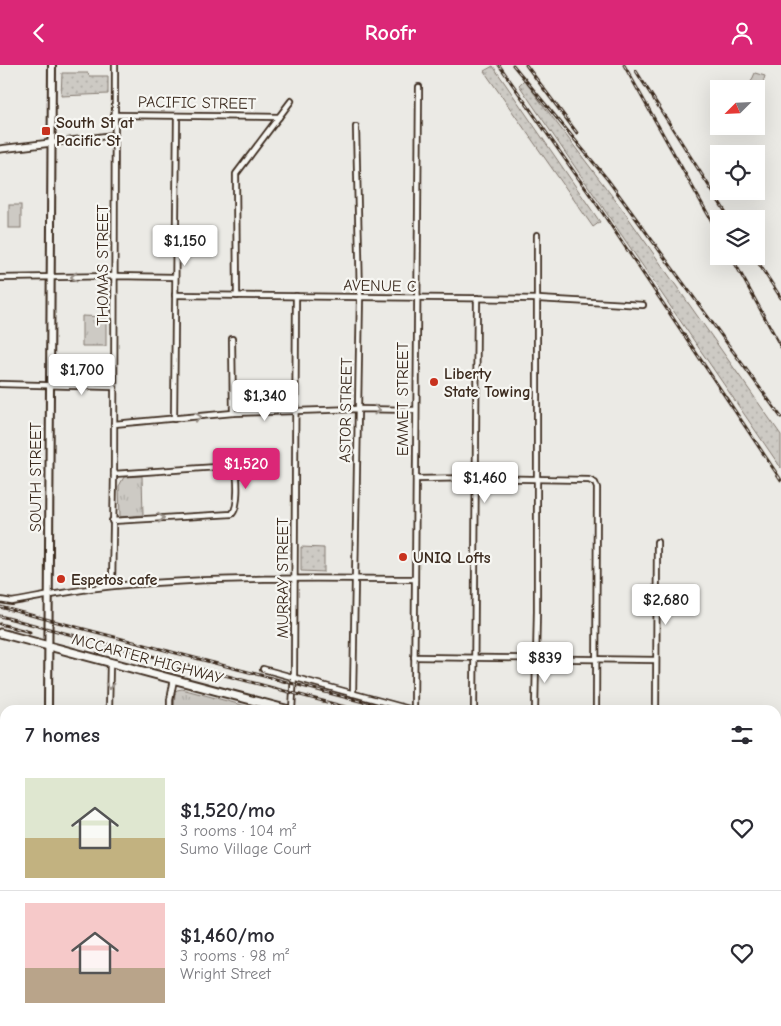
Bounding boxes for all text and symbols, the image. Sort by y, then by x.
icon: back [25,19,53,47]
icon: person [728,19,756,47]
text: Roofr [365,20,416,46]
north arrow [710,80,765,135]
map controls [710,80,765,265]
street label: PACIFIC STREET [138,93,257,113]
place label: South St at Pacific St [56,114,134,150]
marker: South St at Pacific St [40,125,52,137]
button: locate [710,145,765,200]
street label: THOMAS STREET [94,204,112,326]
button: layers [710,210,765,265]
pin: $1,150 [144,225,226,267]
text: $1,150 [164,232,206,250]
one-way arrow [70,272,78,282]
street label: AVENUE C [343,276,417,296]
street label: EMMET STREET [394,341,412,456]
pin: $1,700 [41,353,123,396]
street label: ASTOR STREET [336,357,356,463]
text: $1,700 [60,361,104,379]
place label: Liberty State Towing [444,365,531,401]
marker: Liberty State Towing [428,376,440,388]
pin: $1,340 [224,379,306,422]
text: $1,340 [243,387,287,405]
one-way arrow [374,404,382,415]
one-way arrow [194,411,202,422]
street label: SOUTH STREET [27,421,45,532]
pin: $1,520 [205,447,287,490]
text: $1,520 [224,455,268,473]
pin: $1,460 [444,461,526,504]
text: $1,460 [463,469,507,487]
one-way arrow [157,513,165,524]
street label: MURRAY STREET [274,517,292,639]
place label: UNIQ Lofts [413,549,491,567]
marker: UNIQ Lofts [397,551,409,563]
place label: Espetos cafe [71,571,158,589]
marker: Espetos cafe [55,573,67,585]
pin: $2,680 [625,583,707,626]
text: $2,680 [643,591,689,609]
street label: MCCARTER HIGHWAY [70,630,226,688]
pin: $839 [515,641,575,684]
text: $839 [528,649,562,667]
one-way arrow [105,683,115,691]
icon: filters [728,721,756,749]
text: 7 homes [25,723,100,747]
icon: home [65,798,125,858]
text: $1,520/mo [180,798,275,822]
icon: heart [728,814,756,842]
text: 3 rooms · 104 m² [180,822,296,840]
text: Sumo Village Court [180,840,311,858]
icon: home [65,923,125,983]
text: $1,460/mo [180,923,275,947]
icon: heart [728,939,756,967]
text: 3 rooms · 98 m² [180,947,289,965]
text: Wright Street [180,965,271,983]

